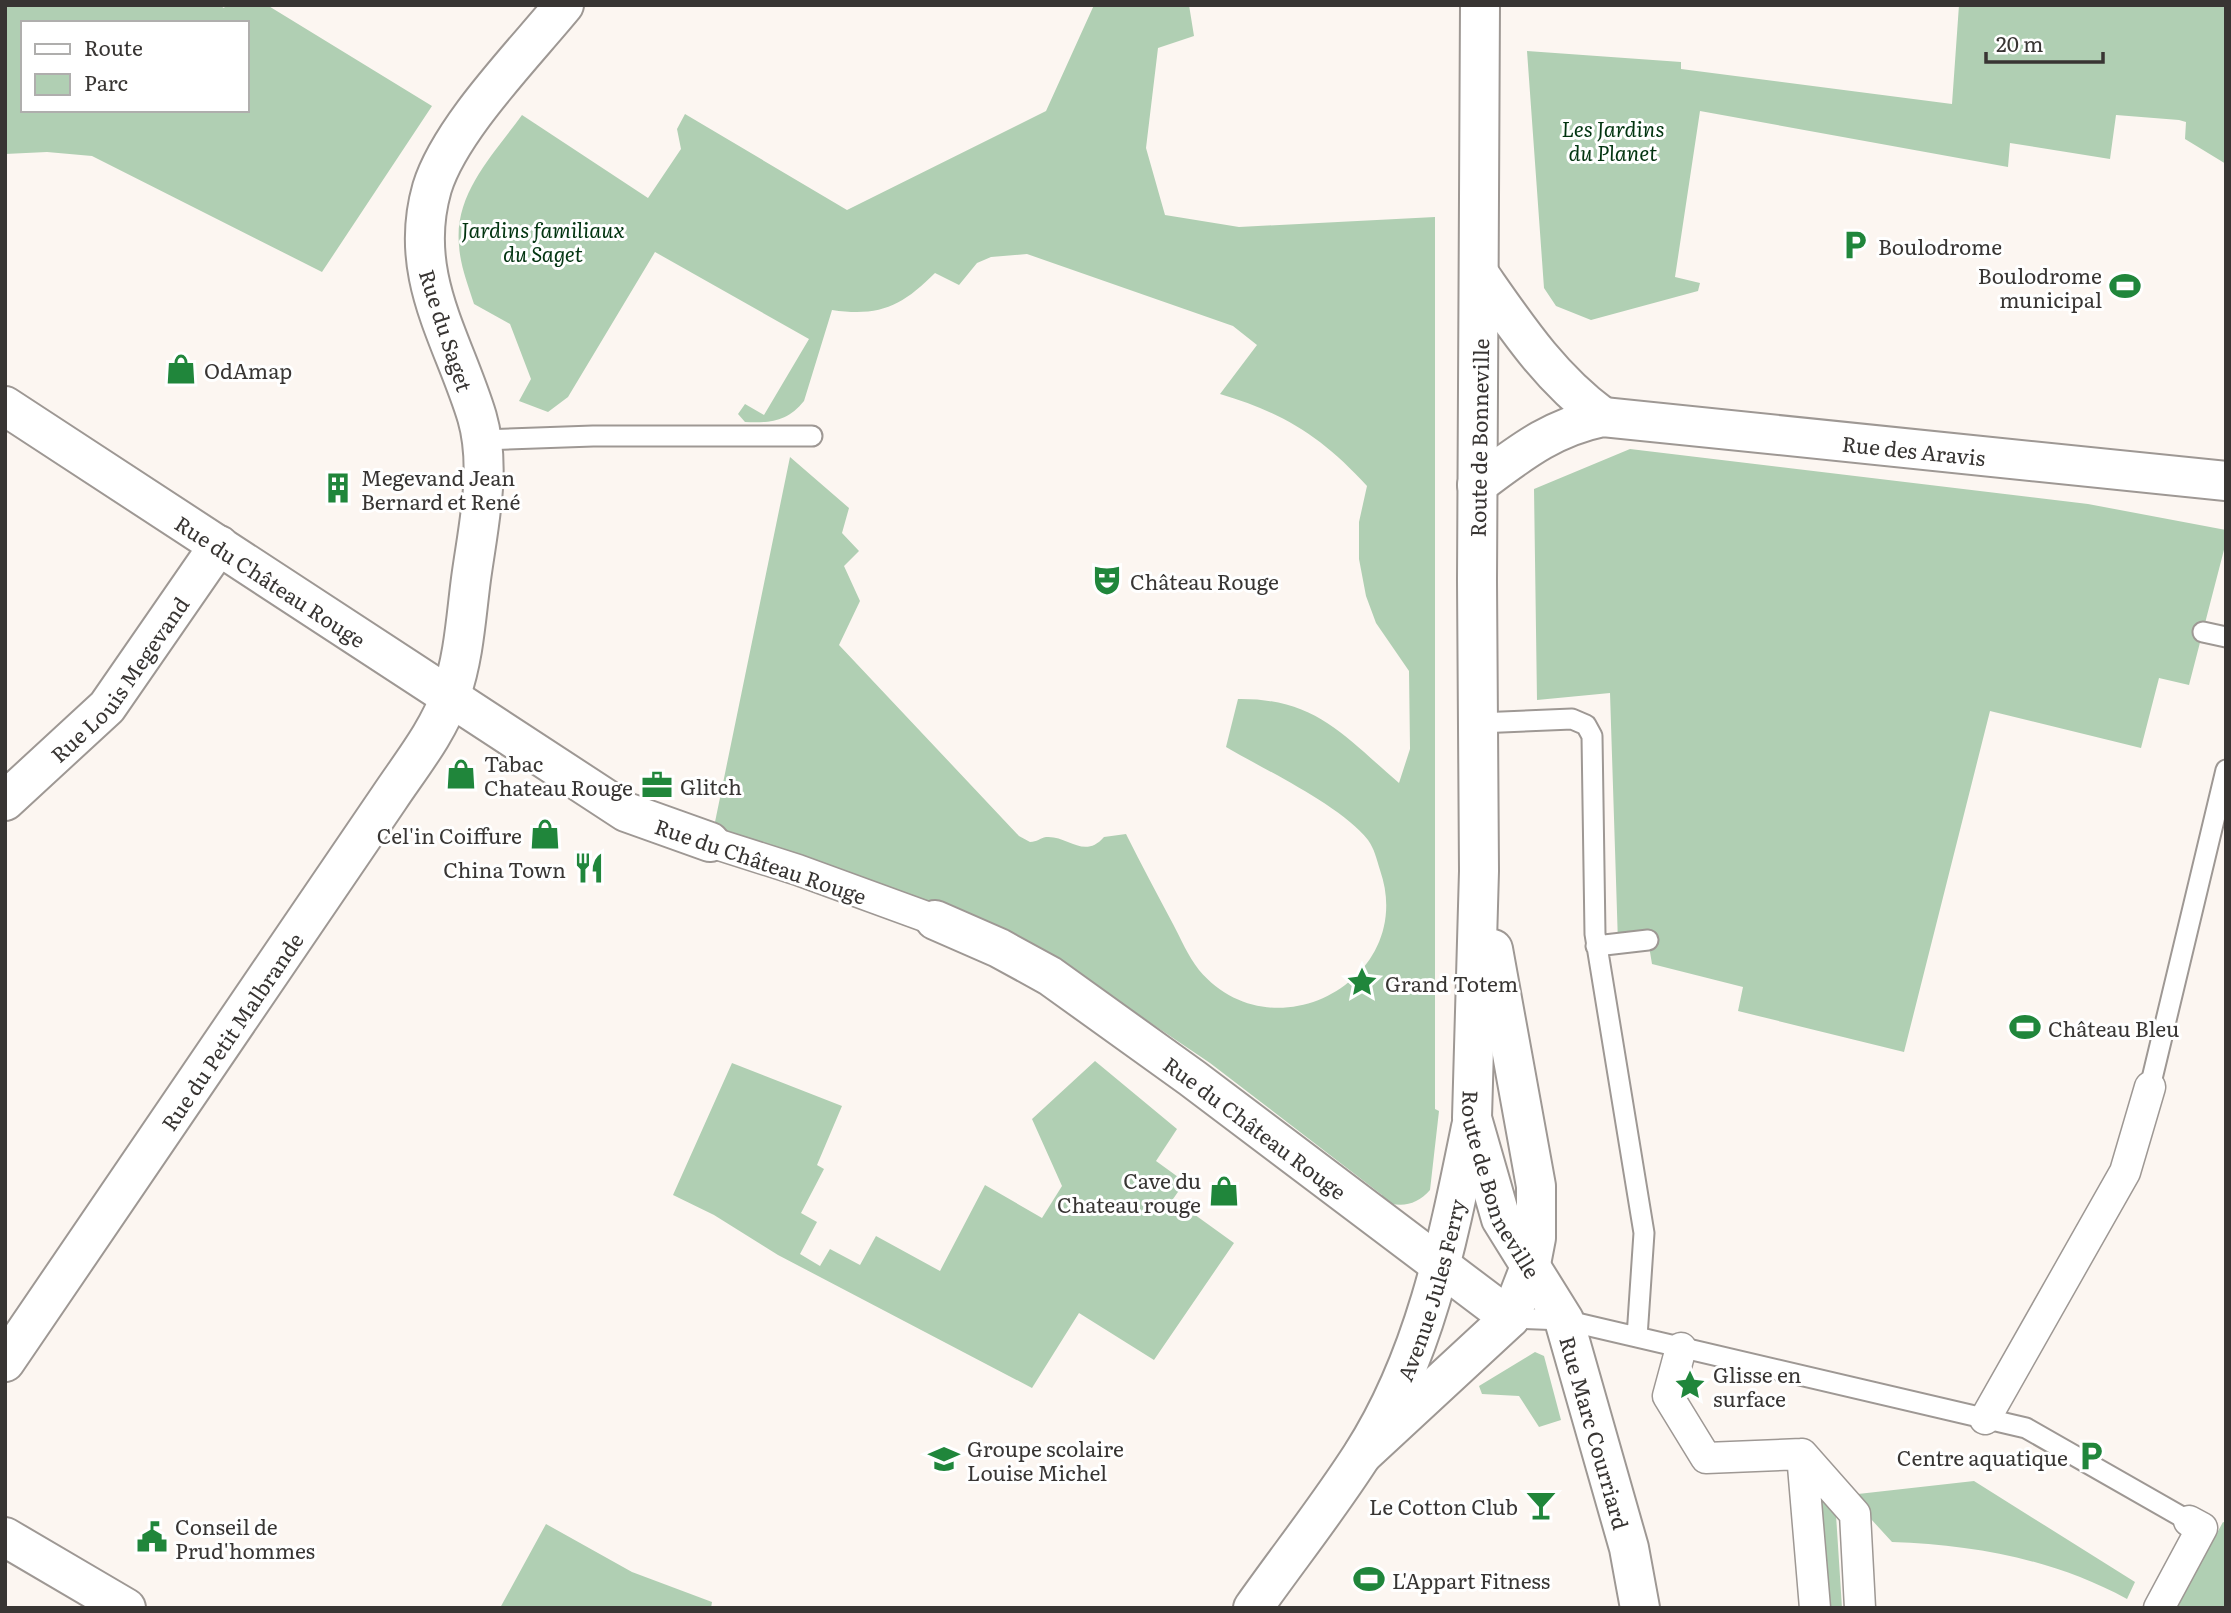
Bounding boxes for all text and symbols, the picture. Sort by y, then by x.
legend [21,21,248,112]
scale bar [1986,21,2103,65]
text: 20 m [1996,27,2043,58]
text: Route [84,31,143,62]
text: Parc [84,66,128,97]
park label: Les Jardins du Planet [1561,112,1665,167]
park label: Jardins familiaux du Saget [461,213,625,268]
parking icon: Boulodrome [1838,228,1872,262]
place label: Boulodrome [1878,230,2002,261]
place label: Boulodrome municipal [1978,259,2102,314]
street label: Rue du Saget [413,265,481,396]
sports icon: Boulodrome municipal [2108,269,2142,303]
street label: Route de Bonneville [1461,338,1495,538]
shop icon: OdAmap [164,352,198,386]
place label: OdAmap [204,354,292,385]
street label: Rue des Aravis [1841,426,1987,472]
place label: Megevand Jean Bernard et René [361,461,521,516]
building icon: Megevand Jean Bernard et René [321,471,355,505]
street label: Rue du Château Rouge [170,506,373,654]
theatre icon: Château Rouge [1090,563,1124,597]
place label: Château Rouge [1130,565,1279,596]
street label: Rue Louis Megevand [42,589,195,768]
place label: Tabac Chateau Rouge [484,747,633,802]
shop icon: Tabac Chateau Rouge [444,757,478,791]
office icon: Glitch [640,768,674,802]
place label: Glitch [680,770,742,801]
street label: Rue du Château Rouge [651,809,871,911]
shop icon: Cel'in Coiffure [528,817,562,851]
place label: Cel'in Coiffure [377,819,522,850]
restaurant icon: China Town [572,851,606,885]
place label: China Town [443,853,566,884]
street label: Rue du Petit Malbrande [152,925,309,1136]
place icon: Grand Totem [1345,965,1379,999]
place label: Grand Totem [1385,967,1518,998]
sports icon: Château Bleu [2008,1010,2042,1044]
place label: Château Bleu [2048,1012,2179,1043]
street label: Rue du Château Rouge [1158,1047,1354,1206]
street label: Route de Bonneville [1457,1090,1549,1284]
place label: Cave du Chateau rouge [1057,1164,1201,1219]
shop icon: Cave du Chateau rouge [1207,1174,1241,1208]
street label: Avenue Jules Ferry [1388,1195,1471,1385]
street label: Rue Marc Courriard [1554,1332,1638,1533]
place label: Glisse en surface [1713,1358,1802,1413]
place icon: Glisse en surface [1673,1368,1707,1402]
place label: Groupe scolaire Louise Michel [967,1432,1124,1487]
parking icon: Centre aquatique [2074,1439,2108,1473]
place label: Centre aquatique [1897,1441,2068,1472]
school or university icon: Groupe scolaire Louise Michel [927,1442,961,1476]
bar icon: Le Cotton Club [1524,1488,1558,1522]
place label: Le Cotton Club [1369,1490,1518,1521]
place label: Conseil de Prud'hommes [175,1510,315,1565]
public building icon: Conseil de Prud'hommes [135,1520,169,1554]
sports icon: L'Appart Fitness [1352,1562,1386,1596]
place label: L'Appart Fitness [1392,1564,1550,1595]

